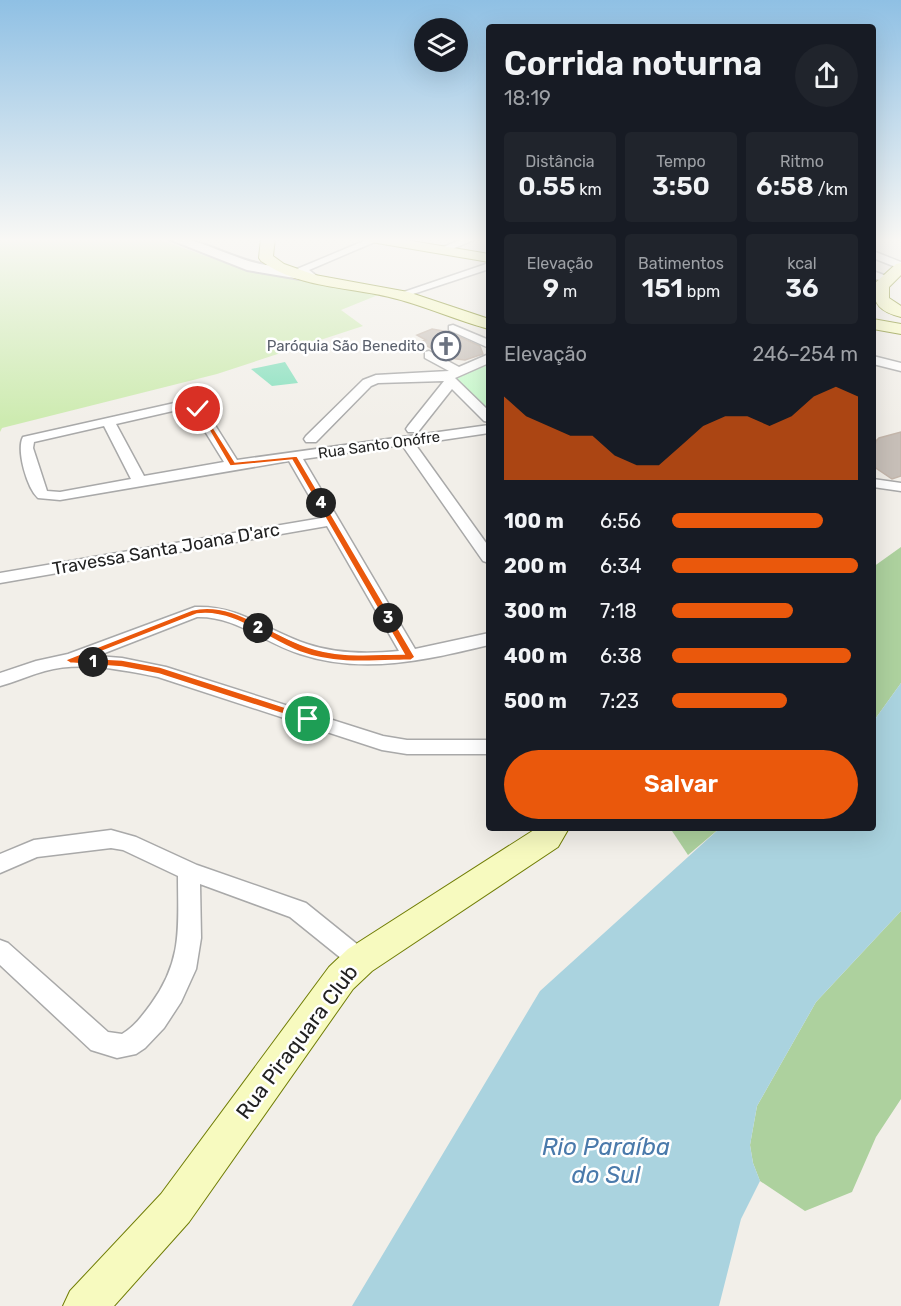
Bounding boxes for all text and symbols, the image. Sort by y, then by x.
map controls [414,18,468,72]
button: layers [414,18,468,72]
text: Corrida noturna [504,44,762,83]
button: share [795,44,858,107]
text: 18:19 [504,86,551,110]
text: Distância [525,152,595,171]
text: Tempo [656,152,706,171]
text: Ritmo [780,152,824,171]
text: 0.55 [518,171,575,202]
text: 3:50 [652,171,710,202]
text: 6:58 [756,171,814,202]
text: km [575,180,602,199]
text: /km [814,180,848,199]
text: Elevação [527,254,593,273]
text: Batimentos [638,254,724,273]
text: kcal [787,254,817,273]
text: 9 [543,273,559,304]
text: 151 [642,273,683,304]
text: 36 [785,273,819,304]
text: m [559,282,577,301]
text: bpm [683,282,720,301]
church icon: Paróquia São Benedito [430,330,462,362]
place label: Paróquia São Benedito [267,337,425,355]
text: Elevação [504,342,587,366]
text: 246–254 m [753,342,858,366]
pin [172,383,223,434]
icon: check [181,392,214,425]
street label: Rua Santo Onófre [317,428,441,462]
pin: 4 [306,488,336,518]
text: 4 [316,493,326,512]
text: 100 m [504,509,564,533]
text: 6:56 [600,509,641,533]
street label: Travessa Santa Joana D'arc [51,518,281,580]
text: 200 m [504,554,567,578]
text: 6:34 [600,554,642,578]
text: 300 m [504,599,567,623]
text: 7:18 [600,599,637,623]
pin: 3 [373,603,403,633]
text: 3 [383,608,393,627]
pin: 2 [243,613,273,643]
text: 2 [253,618,263,637]
text: 400 m [504,644,567,668]
text: 6:38 [600,644,642,668]
pin: 1 [78,647,108,677]
text: 1 [89,652,97,671]
text: 500 m [504,689,567,713]
text: 7:23 [600,689,639,713]
pin [282,693,333,744]
icon: arrive [291,702,324,735]
button: Salvar [504,750,858,819]
street label: Rua Piraquara Club [230,960,363,1124]
water label: Rio Paraíba do Sul [542,1133,670,1189]

